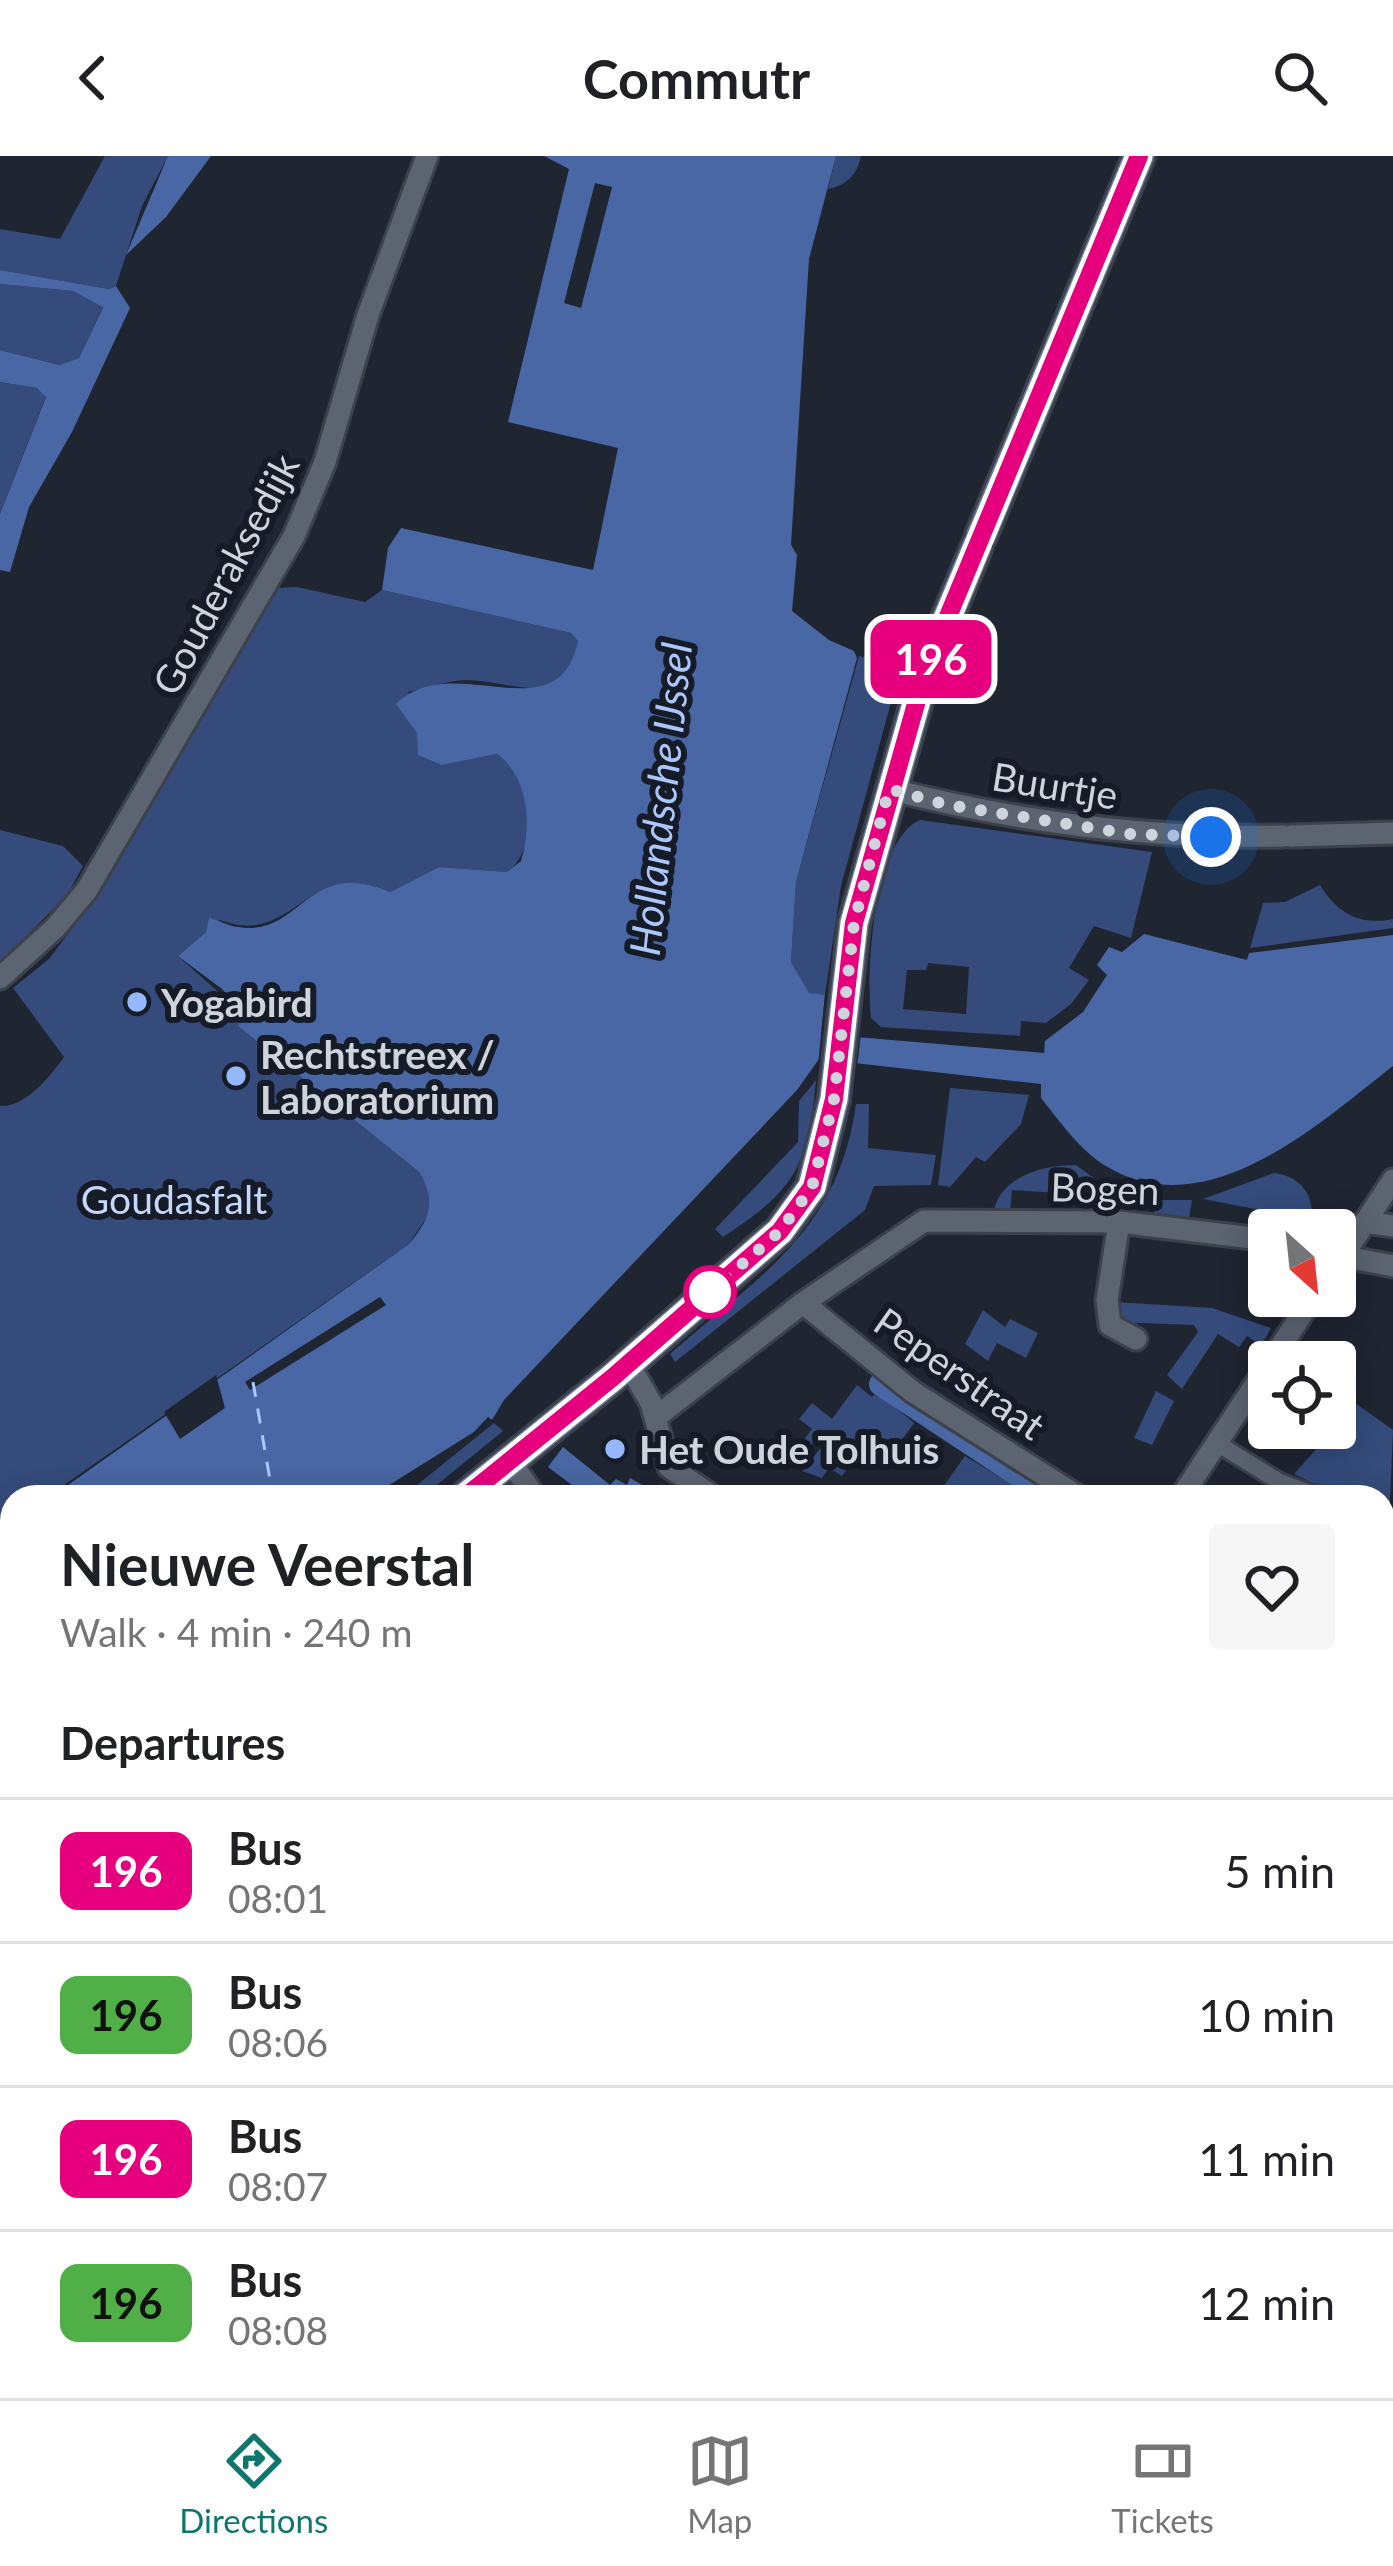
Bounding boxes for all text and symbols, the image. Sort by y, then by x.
icon: back [60,45,126,111]
icon: search [1267,45,1333,111]
text: Commutr [583,46,810,111]
street label: Gouderaksedijk [142,446,308,702]
line badge: 196 [862,620,1000,698]
text: 196 [894,634,968,684]
water label: Hollandsche IJssel [619,640,701,958]
street label: Buurtje [989,752,1121,818]
your location [1181,807,1241,867]
place label: Yogabird [160,979,313,1025]
marker: Yogabird [124,989,150,1015]
place label: Rechtstreex / Laboratorium [260,1031,495,1122]
marker: Rechtstreex / Laboratorium [223,1063,249,1089]
street label: Bogen [1050,1163,1160,1213]
park label: Goudasfalt [81,1176,267,1222]
north arrow [1248,1209,1356,1317]
map controls [1248,1209,1356,1449]
unlabelled marker [685,1267,735,1317]
street label: Peperstraat [866,1298,1054,1448]
button: locate [1248,1341,1356,1449]
place label: Het Oude Tolhuis [639,1426,939,1472]
marker: Het Oude Tolhuis [602,1436,628,1462]
button: heart [1209,1524,1335,1650]
text: Nieuwe Veerstal [60,1530,474,1598]
text: Walk · 4 min · 240 m [60,1609,413,1655]
text: Departures [60,1716,285,1770]
text: Bus [228,1821,302,1875]
text: 5 min [1224,1844,1335,1898]
text: 196 [89,1846,163,1896]
text: 08:01 [228,1875,328,1921]
text: Bus [228,1965,302,2019]
text: 10 min [1198,1988,1335,2042]
text: 196 [89,1990,163,2040]
text: 08:06 [228,2019,328,2065]
text: Bus [228,2109,302,2163]
text: 11 min [1198,2132,1335,2186]
text: 196 [89,2134,163,2184]
text: 08:07 [228,2163,328,2209]
text: Bus [228,2253,302,2307]
text: 12 min [1198,2276,1335,2330]
text: 196 [89,2278,163,2328]
text: 08:08 [228,2307,328,2353]
tab: Directions [179,2428,328,2540]
tab: Map [687,2428,753,2540]
tab: Tickets [1111,2428,1214,2540]

